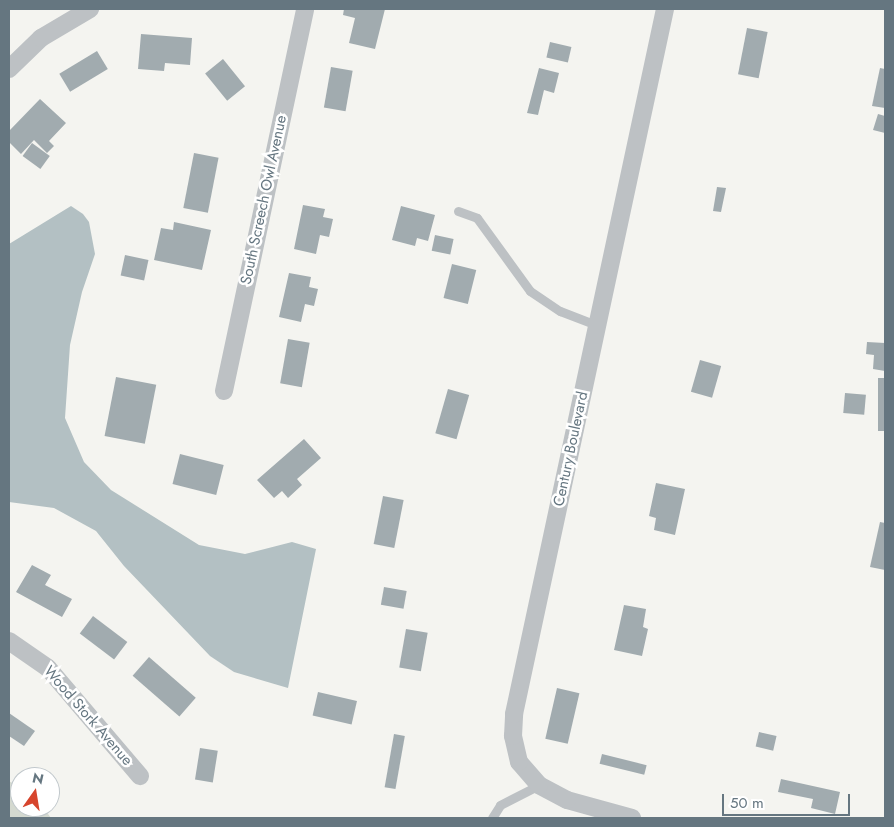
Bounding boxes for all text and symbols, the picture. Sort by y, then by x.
street label: South Screech Owl Avenue [237,114,291,286]
street label: Century Boulevard [550,390,592,508]
street label: Wood Stork Avenue [40,663,136,769]
north arrow [10,767,60,817]
text: N [30,767,46,789]
scale bar [724,784,852,816]
text: 50 m [730,792,764,814]

